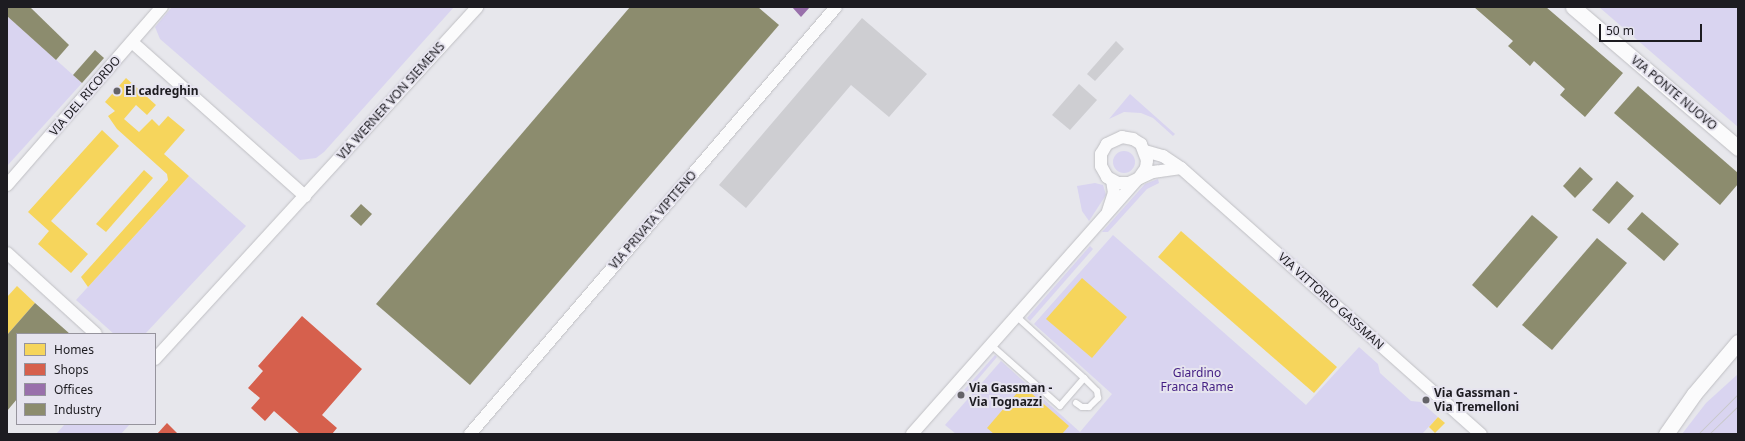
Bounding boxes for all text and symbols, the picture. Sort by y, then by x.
scale bar [1601,16,1704,42]
text: 50 m [1606,22,1634,39]
street label: VIA WERNER VON SIEMENS [334,39,448,163]
street label: VIA DEL RICORDO [47,53,123,139]
street label: VIA PONTE NUOVO [1628,53,1720,133]
place label: El cadreghin [125,84,198,98]
marker: El cadreghin [112,86,122,96]
street label: VIA PRIVATA VIPITENO [606,168,700,272]
street label: VIA VITTORIO GASSMAN [1275,250,1387,352]
legend [16,333,156,425]
text: Homes [54,341,94,358]
text: Shops [54,361,88,378]
park label: Giardino Franca Rame [1161,366,1233,394]
text: Offices [54,381,93,398]
place label: Via Gassman - Via Tognazzi [969,381,1052,409]
place label: Via Gassman - Via Tremelloni [1434,386,1519,414]
marker: Via Gassman - Via Tognazzi [956,390,966,400]
marker: Via Gassman - Via Tremelloni [1421,395,1431,405]
text: Industry [54,401,101,418]

